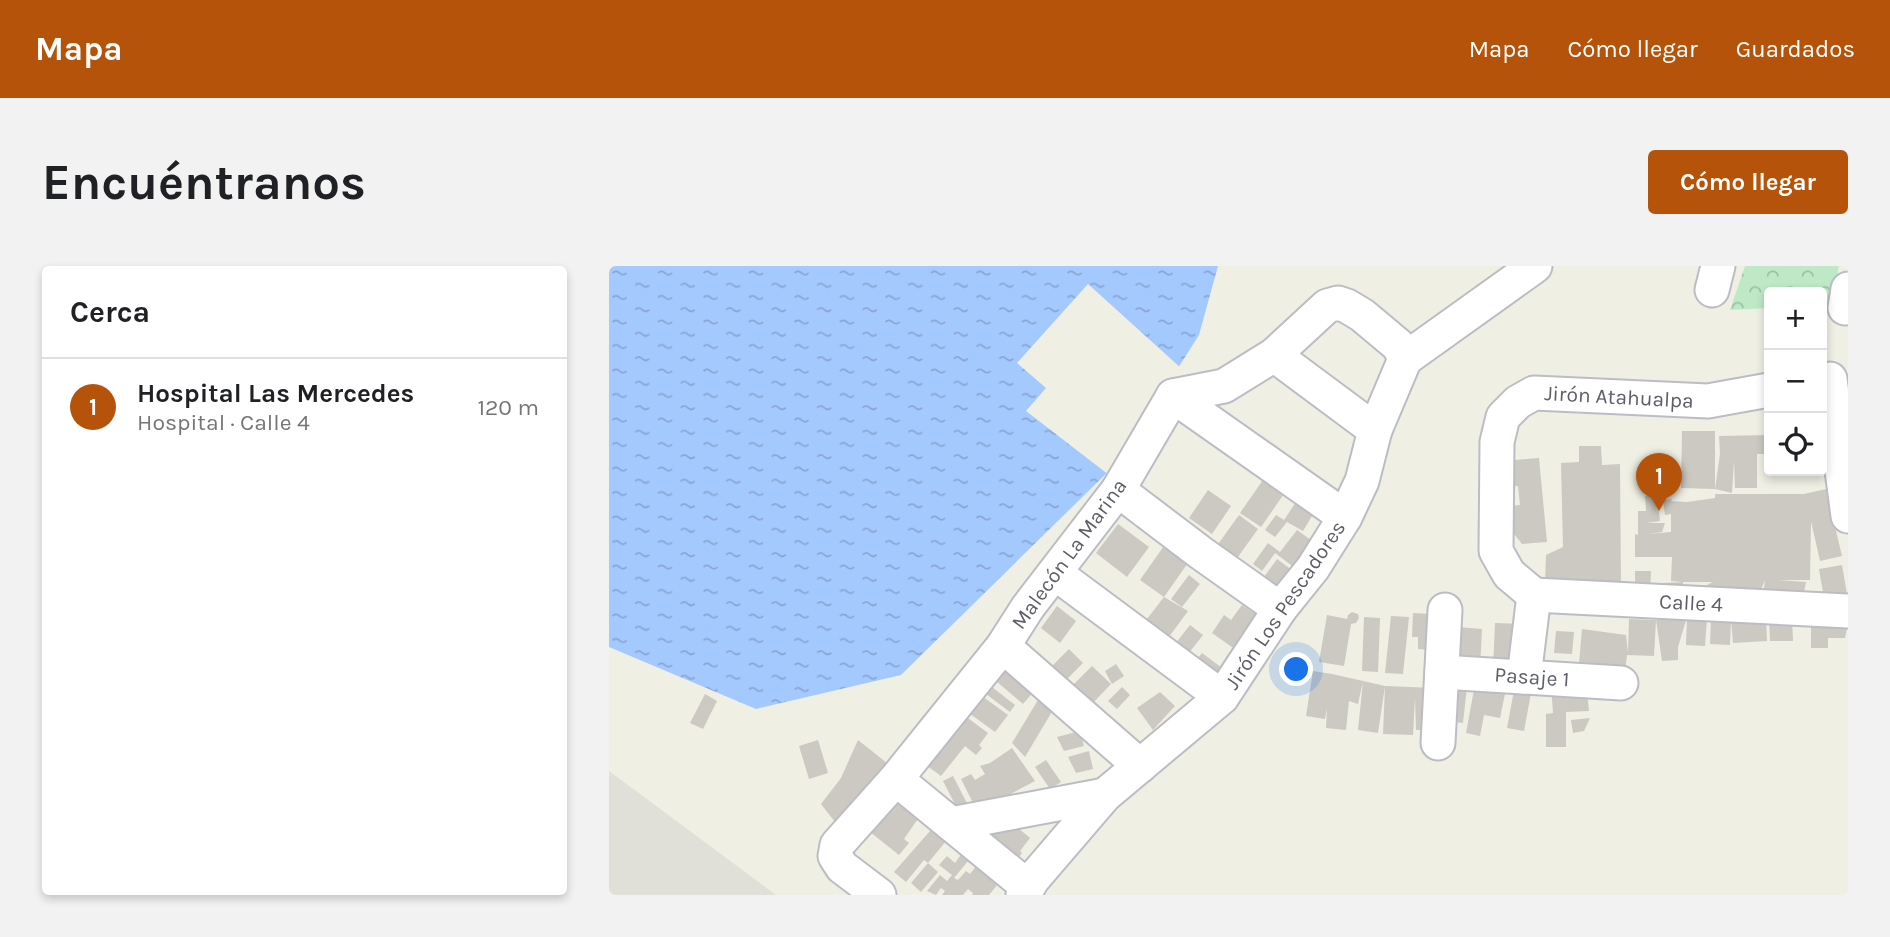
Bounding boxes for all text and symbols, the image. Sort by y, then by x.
text: Mapa [35,30,123,68]
text: Mapa [1469,35,1529,63]
text: Cómo llegar [1567,35,1698,63]
text: Guardados [1736,35,1855,63]
button: Cómo llegar [1648,150,1848,214]
text: Encuéntranos [42,154,366,211]
map controls [1764,287,1827,476]
button: + [1764,287,1827,350]
text: Cerca [70,294,150,330]
button: − [1764,350,1827,413]
text: Hospital Las Mercedes [137,378,414,409]
street label: Jirón Atahualpa [1544,381,1694,413]
text: 1 [89,394,97,421]
text: 120 m [477,394,539,421]
text: Hospital · Calle 4 [137,409,310,436]
button: locate [1764,413,1827,476]
pin: 1 [1636,453,1682,511]
street label: Malecón La Marina [1006,474,1132,634]
street label: Jirón Los Pescadores [1220,516,1350,694]
street label: Calle 4 [1659,589,1724,617]
your location [1279,652,1313,686]
street label: Pasaje 1 [1494,662,1570,692]

